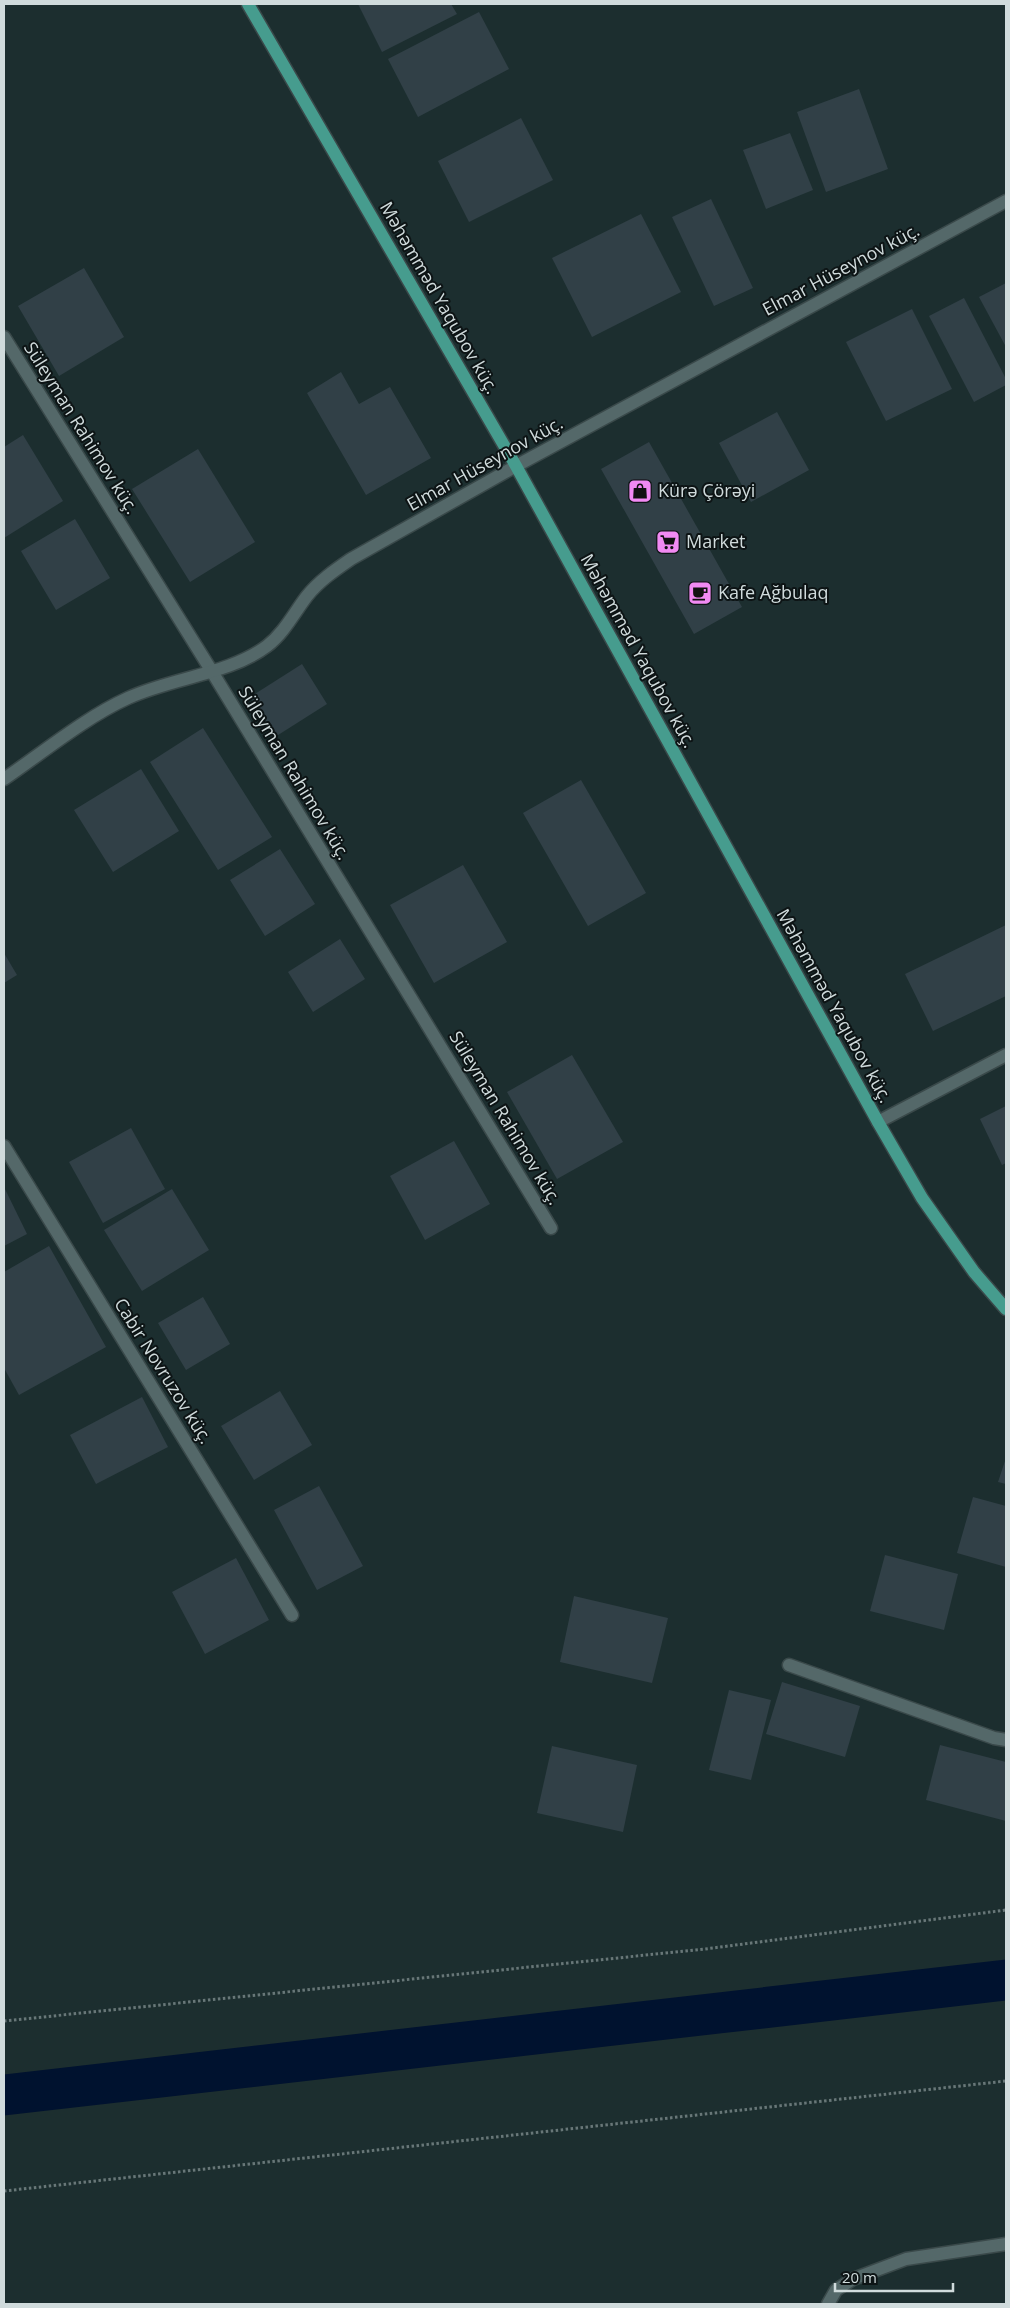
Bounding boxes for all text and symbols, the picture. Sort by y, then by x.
street label: Məhəmməd Yaqubov küç. [375,197,505,398]
street label: Elmar Hüseynov küç. [758,218,923,321]
street label: Süleyman Rahimov küç. [19,337,145,518]
street label: Elmar Hüseynov küç. [402,410,567,516]
shop icon: Kürə Çörəyi [627,478,653,504]
place label: Kürə Çörəyi [658,478,755,502]
supermarket icon: Market [655,529,681,555]
place label: Market [686,529,746,553]
street label: Məhəmməd Yaqubov küç. [576,549,702,752]
cafe icon: Kafe Ağbulaq [687,580,713,606]
place label: Kafe Ağbulaq [718,580,829,604]
street label: Süleyman Rahimov küç. [233,681,356,864]
street label: Məhəmməd Yaqubov küç. [772,904,898,1107]
street label: Süleyman Rahimov küç. [444,1026,567,1209]
street label: Cabir Novruzov küç. [109,1293,218,1448]
scale bar [835,2260,952,2292]
text: 20 m [842,2267,877,2287]

